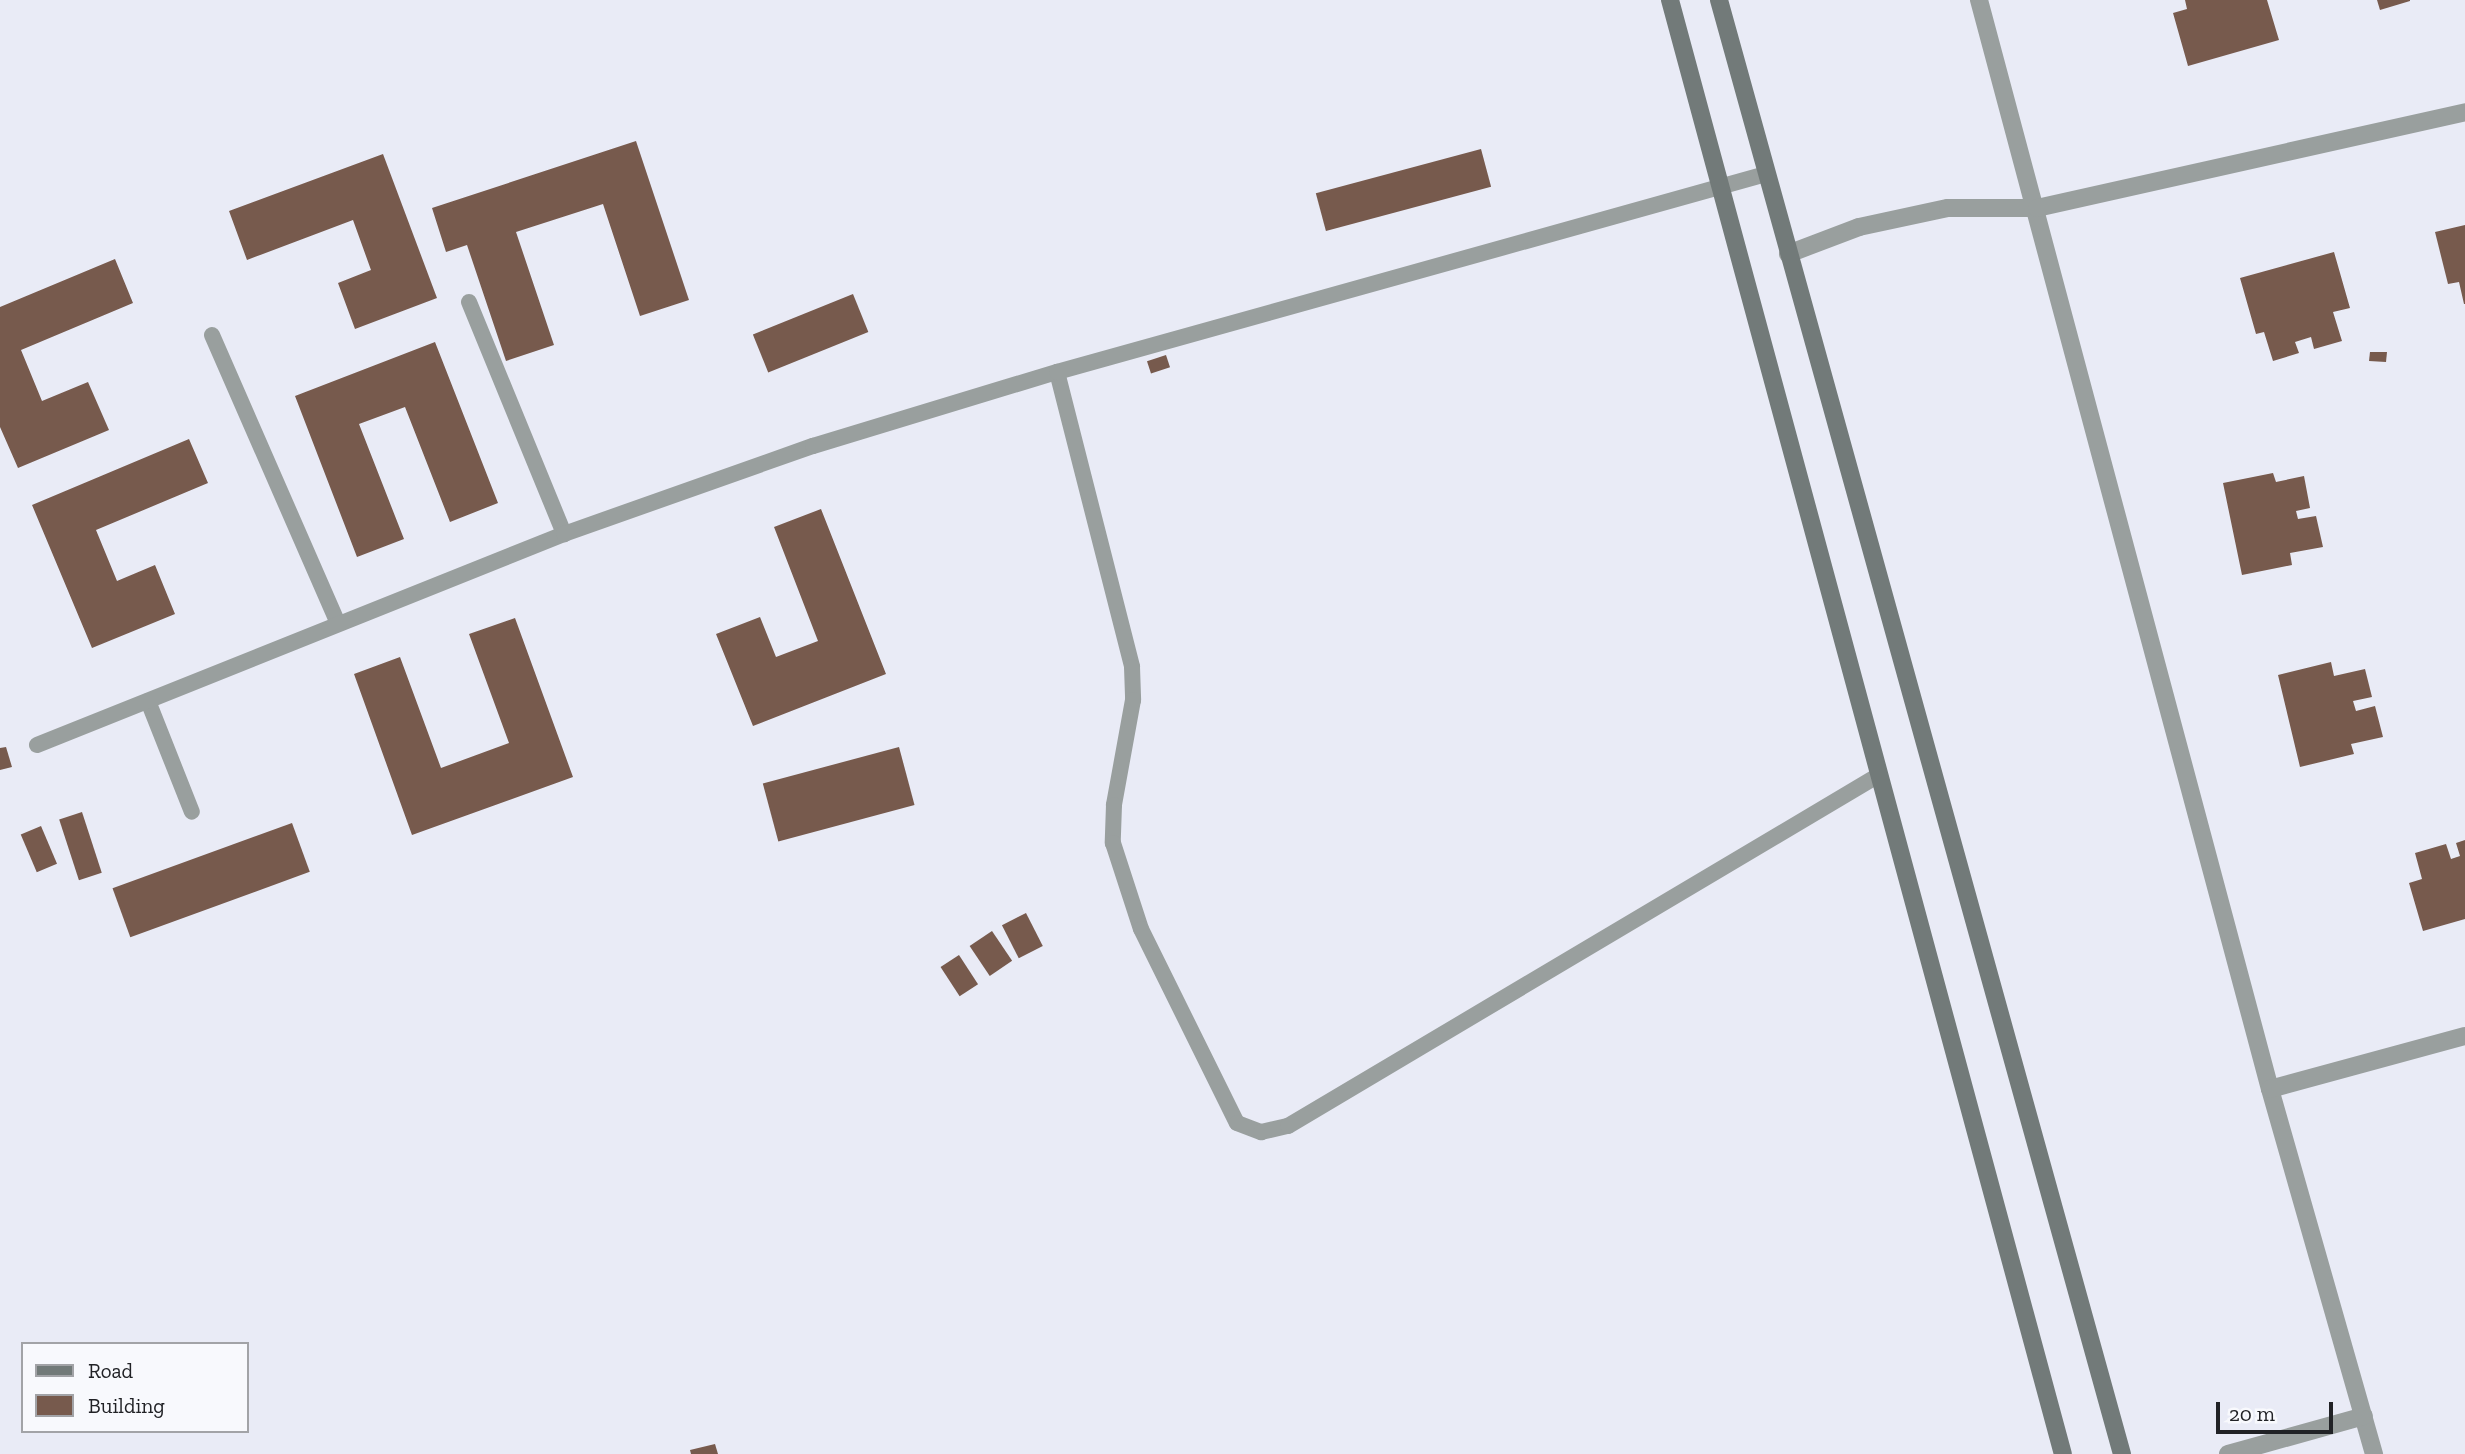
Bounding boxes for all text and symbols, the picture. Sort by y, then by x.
legend [21,1342,248,1433]
text: Road [88,1358,133,1383]
scale bar [2220,1388,2337,1432]
text: Building [88,1393,165,1418]
text: 20 m [2229,1401,2275,1426]

